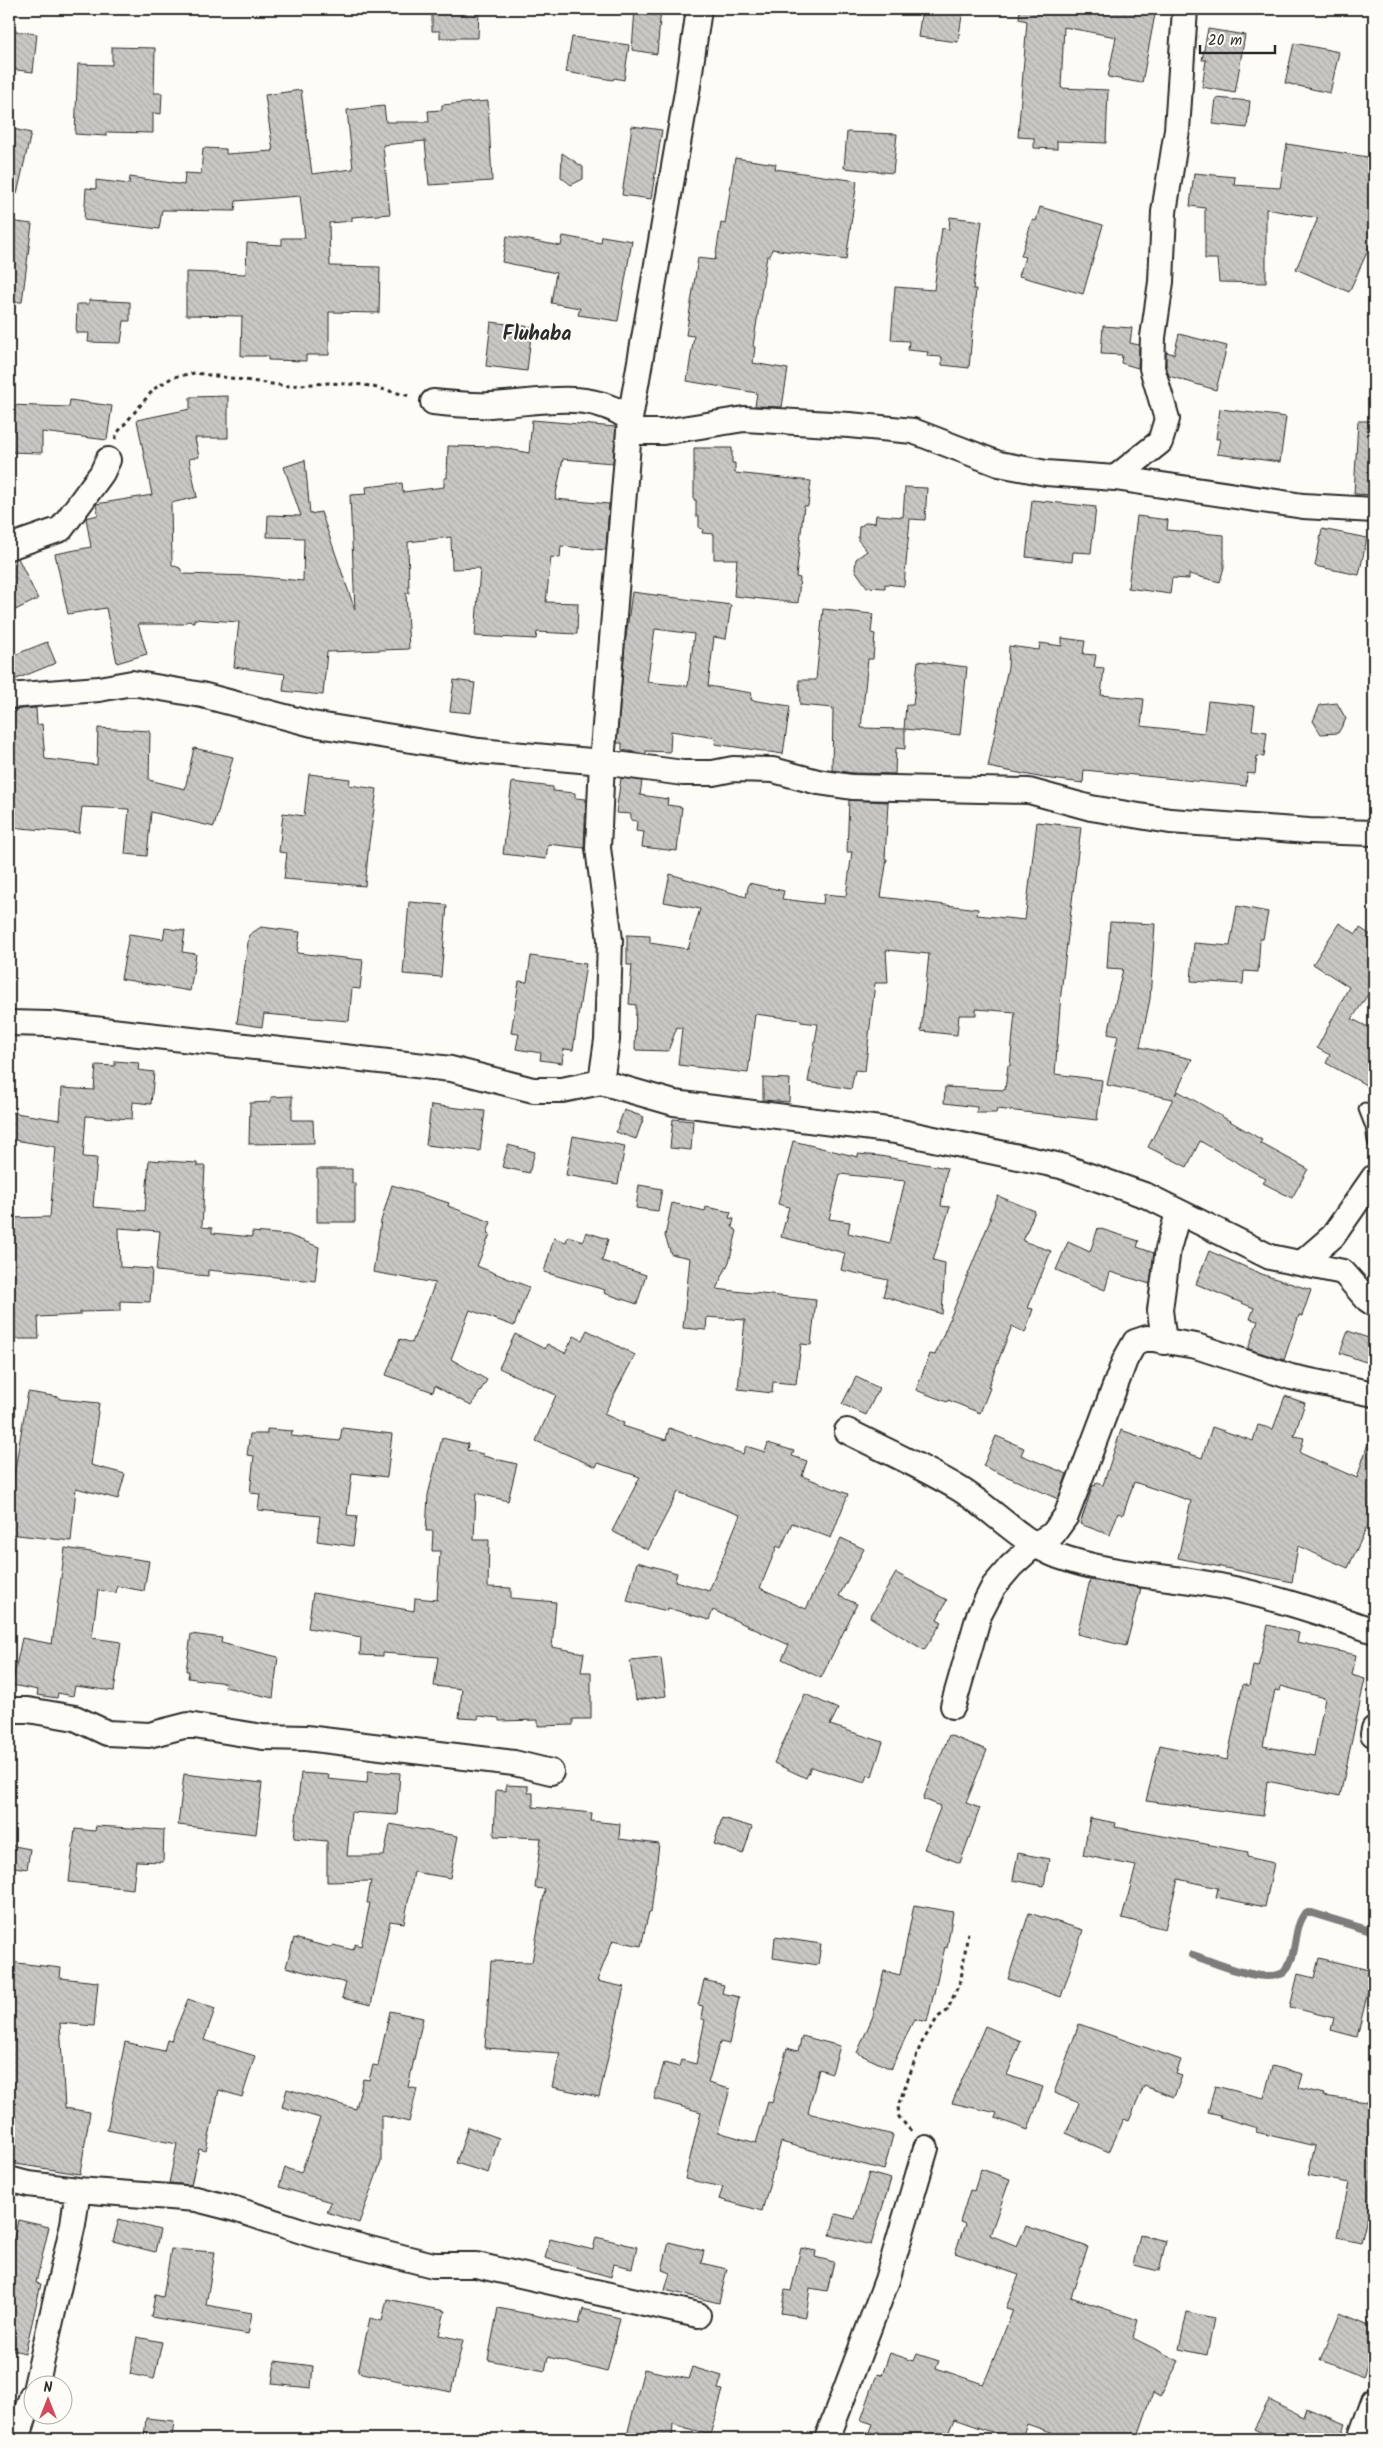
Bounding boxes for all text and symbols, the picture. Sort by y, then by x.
scale bar [1200,22,1276,54]
text: 20 m [1208,29,1242,53]
district label: Fluhaba [503,319,571,351]
north arrow [22,2376,72,2426]
text: N [44,2377,53,2399]

